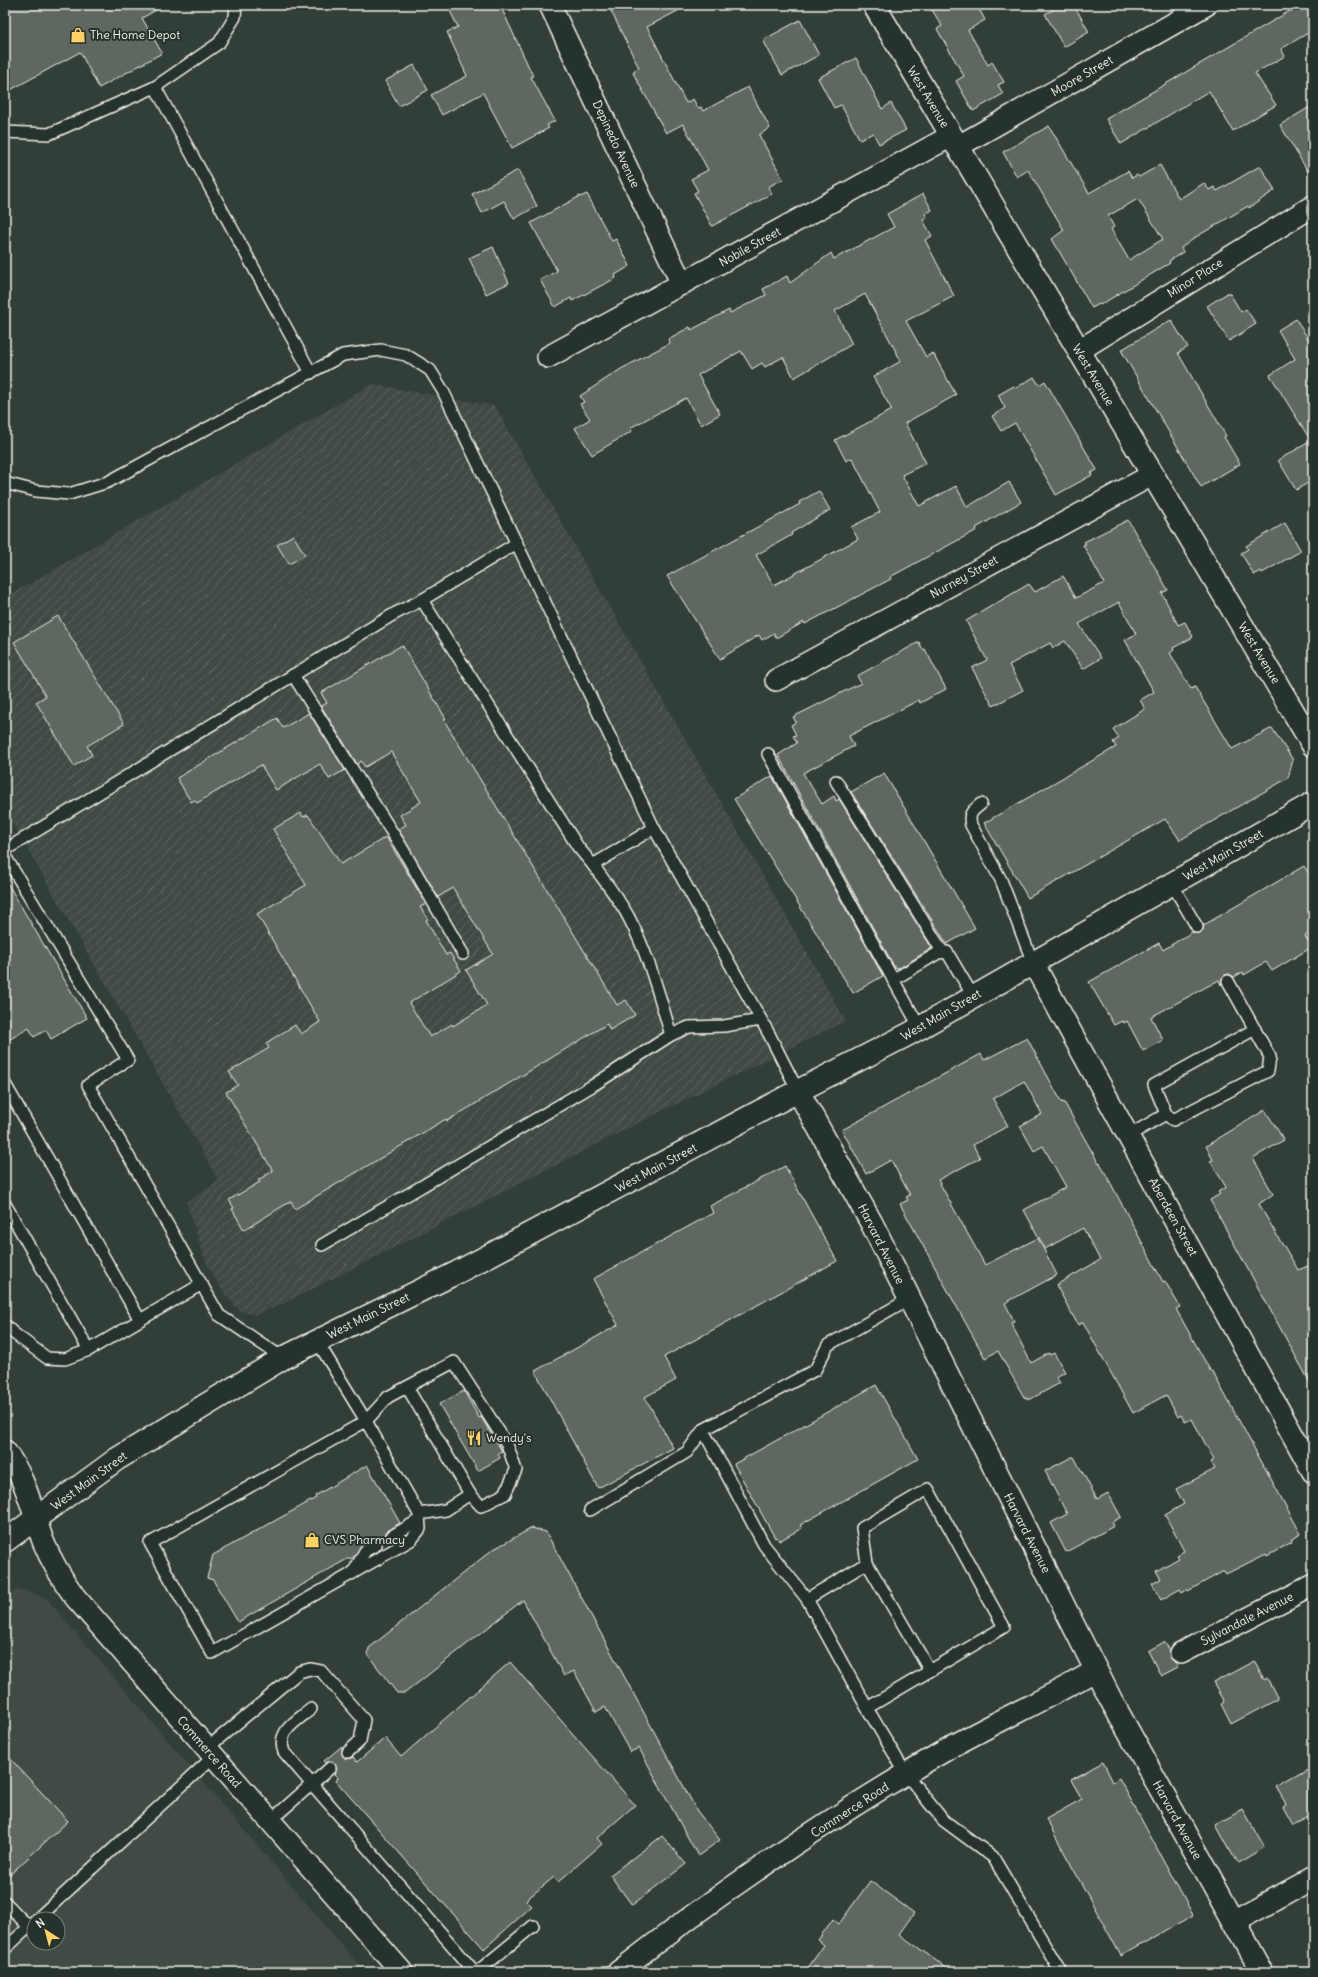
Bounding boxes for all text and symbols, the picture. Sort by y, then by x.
shop icon: The Home Depot [69,26,87,44]
place label: The Home Depot [90,27,180,42]
street label: Moore Street [1048,52,1115,99]
street label: West Avenue [904,63,953,130]
street label: Depinedo Avenue [590,98,643,190]
street label: Nobile Street [716,223,783,270]
street label: Minor Place [1164,255,1225,301]
street label: West Avenue [1069,341,1118,408]
street label: Nurney Street [927,552,1000,601]
street label: West Avenue [1235,619,1284,686]
street label: West Main Street [1180,825,1266,884]
street label: West Main Street [898,985,984,1044]
street label: West Main Street [612,1140,699,1195]
street label: Aberdeen Street [1146,1175,1201,1259]
street label: Harvard Avenue [855,1201,908,1286]
street label: West Main Street [324,1289,412,1342]
restaurant icon: Wendy's [465,1429,483,1447]
place label: Wendy's [486,1430,532,1445]
street label: West Main Street [48,1448,130,1513]
street label: Harvard Avenue [1001,1490,1054,1575]
shop icon: CVS Pharmacy [303,1531,321,1549]
place label: CVS Pharmacy [324,1532,405,1547]
street label: Sylvandale Avenue [1198,1589,1296,1648]
street label: Commerce Road [174,1713,245,1791]
street label: Harvard Avenue [1150,1778,1205,1862]
street label: Commerce Road [808,1779,892,1840]
north arrow [26,1911,66,1951]
text: N [33,1915,47,1931]

